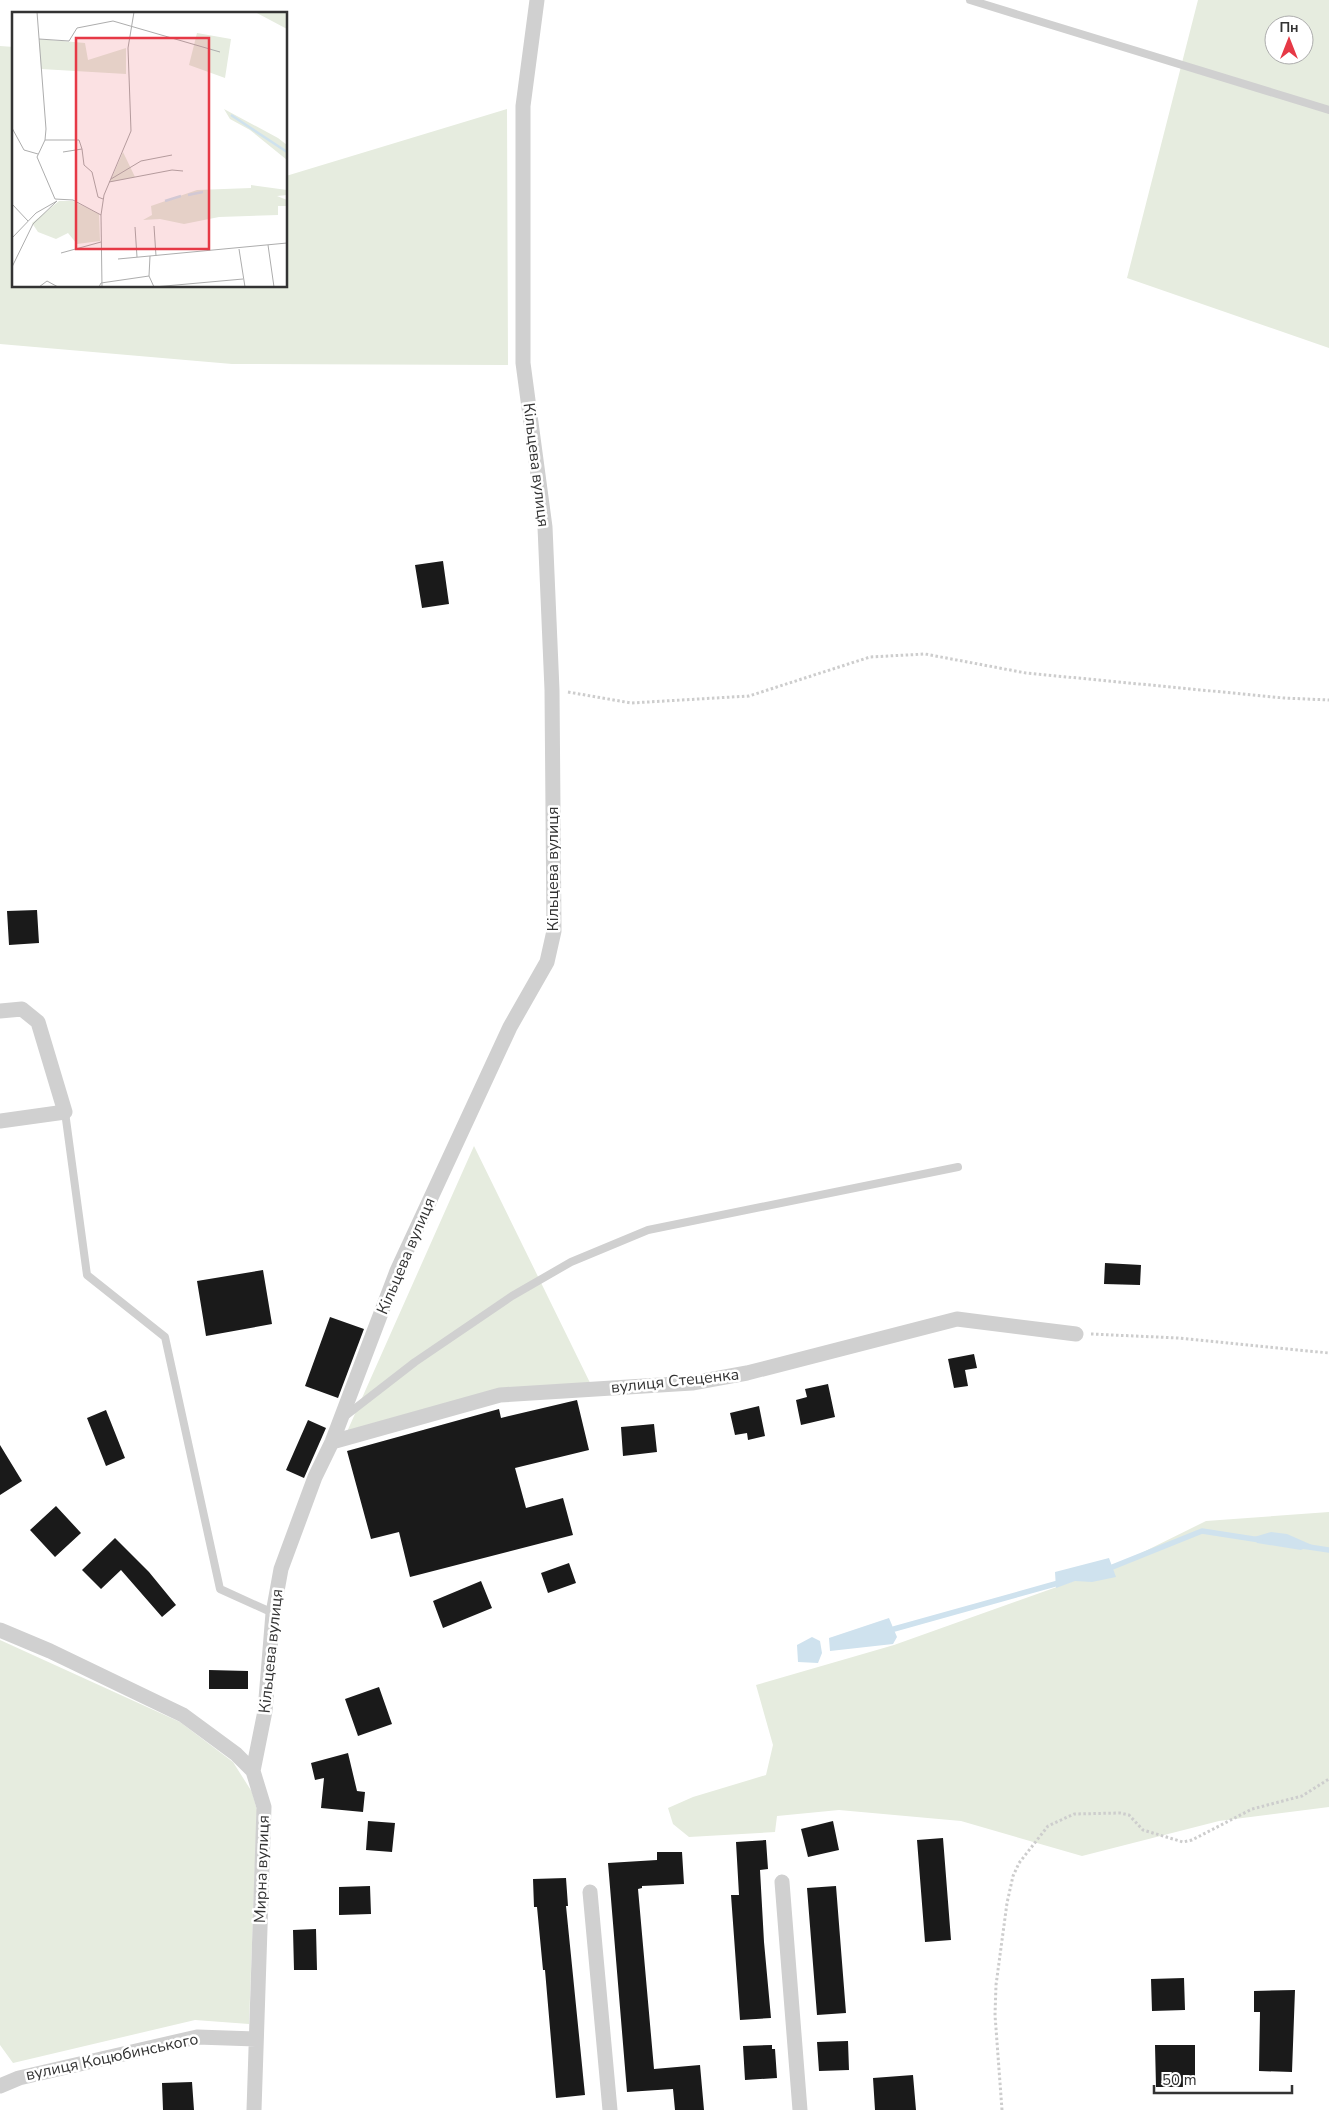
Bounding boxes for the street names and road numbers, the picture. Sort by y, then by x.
street label: Кільцева вулиця [517,402,555,528]
street label: Кільцева вулиця [542,806,564,932]
street label: Кільцева вулиця [371,1194,441,1318]
street label: вулиця Стеценка [610,1363,740,1399]
street label: Кільцева вулиця [254,1588,288,1714]
street label: Мирна вулиця [249,1815,275,1923]
street label: вулиця Коцюбинського [24,2028,200,2086]

